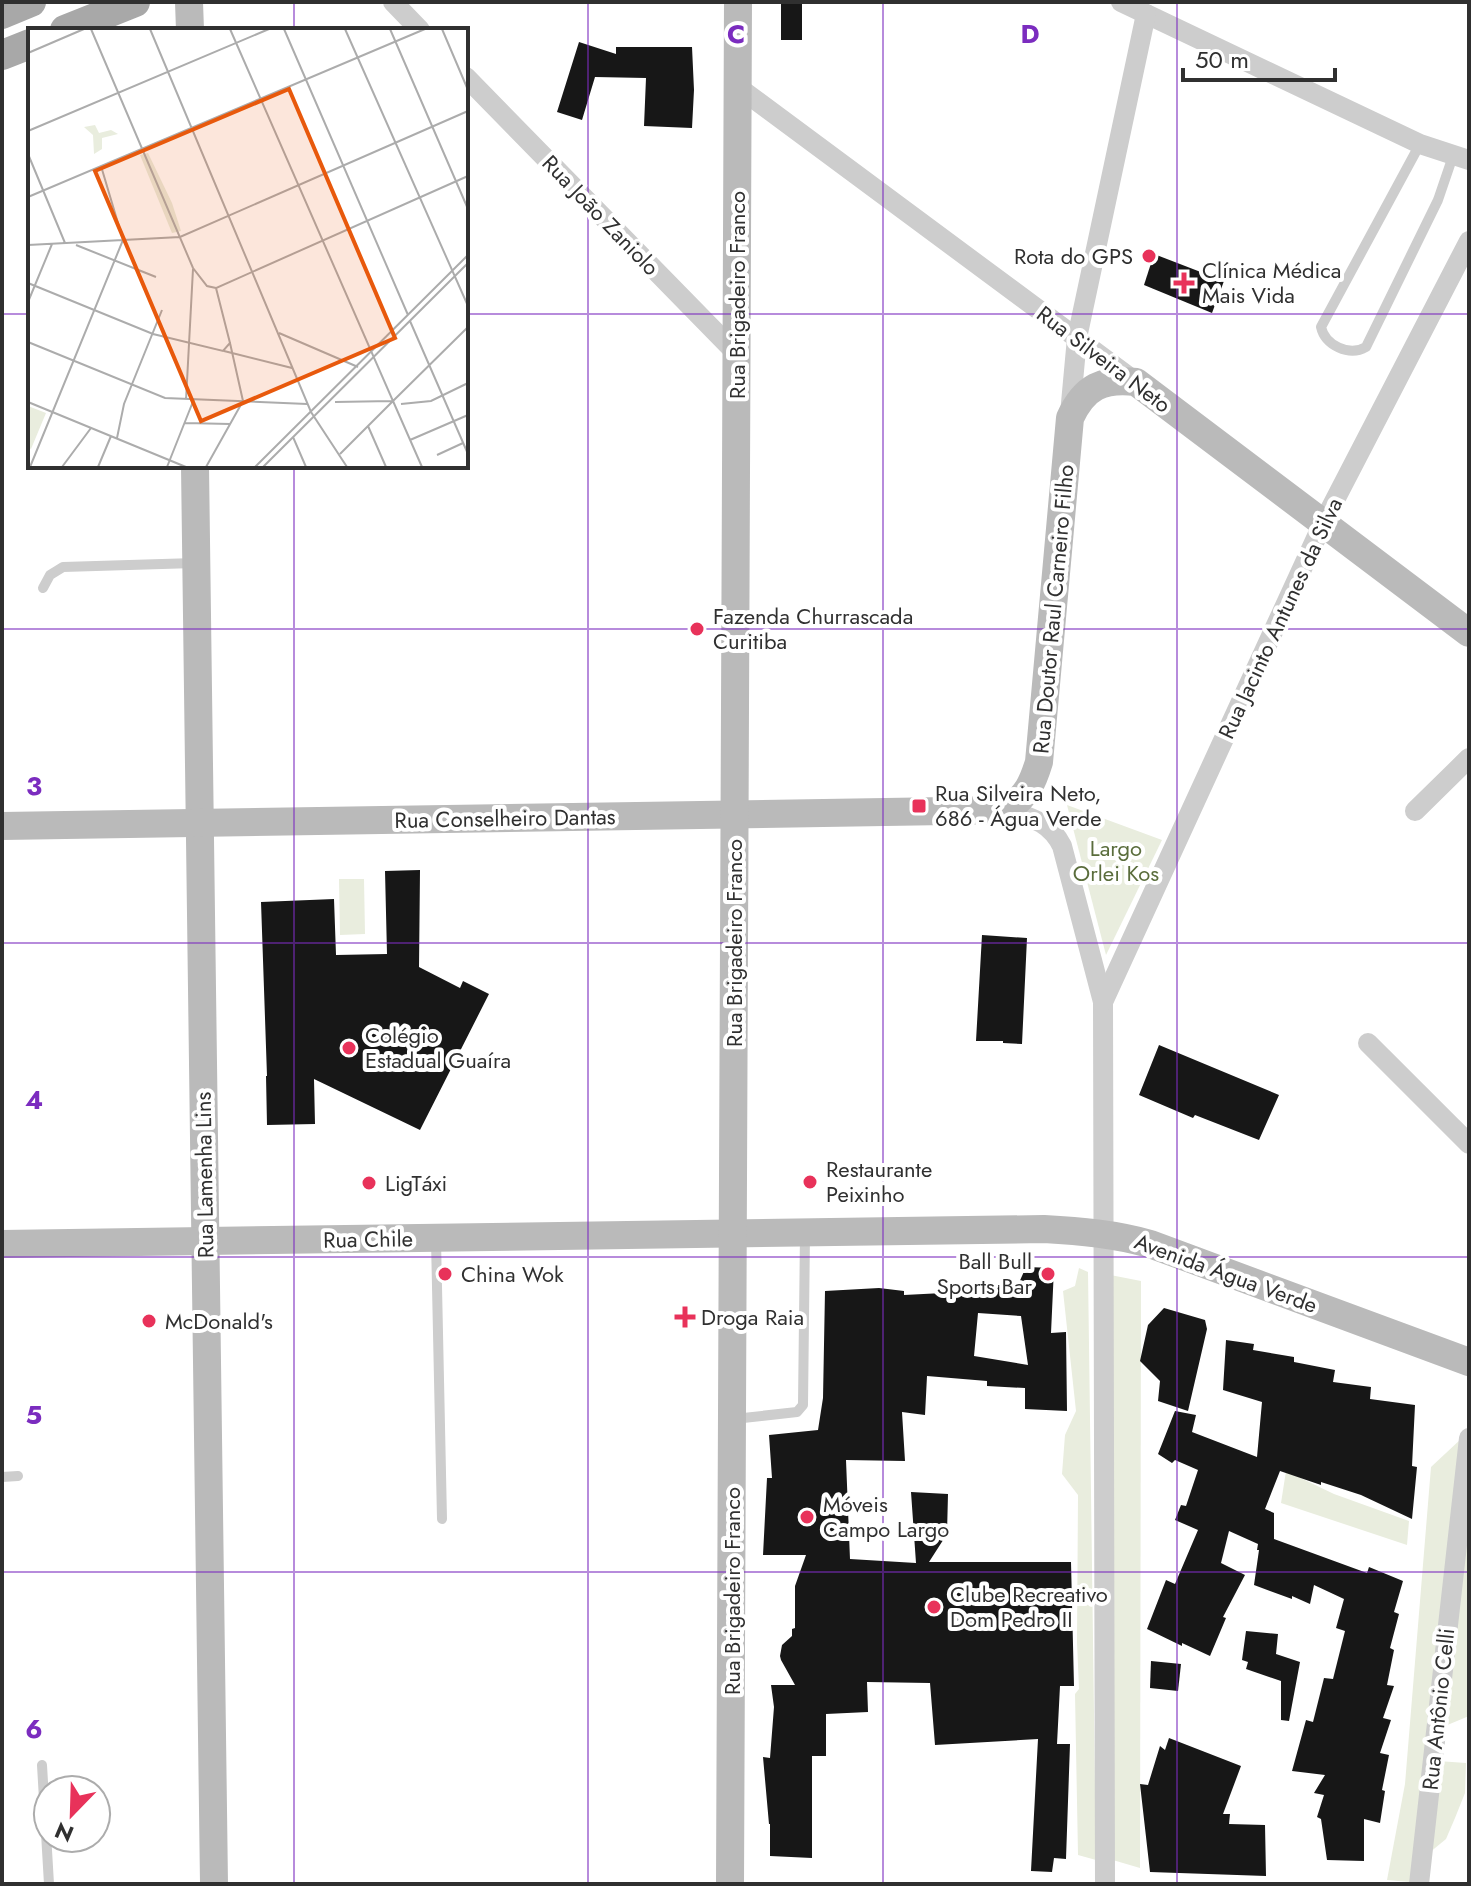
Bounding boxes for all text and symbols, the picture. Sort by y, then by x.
text: C [727,15,745,53]
text: D [1020,15,1040,53]
inset map [28,28,468,468]
scale bar [1183,32,1335,82]
text: 50 m [1195,42,1249,77]
street label: Rua João Zaniolo [535,148,667,282]
street label: Rua Brigadeiro Franco [721,191,753,399]
place label: Rota do GPS [1014,240,1133,272]
marker: Rota do GPS [1140,247,1158,265]
place label: Clínica Médica Mais Vida [1202,254,1341,311]
marker: Clínica Médica Mais Vida [1173,272,1195,294]
street label: Rua Silveira Neto [1030,298,1178,420]
street label: Rua Doutor Raul Carneiro Filho [1024,463,1082,755]
street label: Rua Jacinto Antunes da Silva [1210,492,1350,744]
place label: Fazenda Churrascada Curitiba [713,600,913,657]
marker: Fazenda Churrascada Curitiba [688,620,706,638]
text: 3 [26,767,42,805]
place label: Rua Silveira Neto, 686 - Água Verde [935,777,1101,834]
marker: Rua Silveira Neto, 686 - Água Verde [910,797,928,815]
street label: Rua Conselheiro Dantas [394,800,616,836]
park label: Largo Orlei Kos [1073,832,1159,889]
street label: Rua Brigadeiro Franco [718,839,750,1047]
place label: Colégio Estadual Guaíra [365,1019,511,1076]
marker: Colégio Estadual Guaíra [340,1039,358,1057]
text: 4 [25,1081,43,1119]
street label: Rua Lamenha Lins [187,1091,221,1258]
place label: Restaurante Peixinho [826,1153,932,1210]
place label: LigTáxi [385,1167,447,1199]
marker: Restaurante Peixinho [801,1173,819,1191]
marker: LigTáxi [360,1174,378,1192]
street label: Rua Chile [323,1222,413,1256]
street label: Avenida Água Verde [1130,1225,1322,1321]
place label: Ball Bull Sports Bar [937,1245,1032,1302]
place label: China Wok [461,1258,564,1290]
marker: China Wok [436,1265,454,1283]
marker: Ball Bull Sports Bar [1039,1265,1057,1283]
place label: Droga Raia [701,1301,804,1333]
place label: McDonald's [165,1305,273,1337]
marker: Droga Raia [676,1308,694,1326]
marker: McDonald's [140,1312,158,1330]
text: 5 [26,1396,42,1434]
street label: Rua Brigadeiro Franco [716,1487,748,1695]
place label: Móveis Campo Largo [823,1488,949,1545]
marker: Móveis Campo Largo [798,1508,816,1526]
place label: Clube Recreativo Dom Pedro II [950,1578,1108,1635]
marker: Clube Recreativo Dom Pedro II [925,1598,943,1616]
street label: Rua Antônio Celli [1414,1626,1462,1792]
text: 6 [25,1710,43,1748]
north arrow [32,1774,112,1854]
text: N [50,1814,78,1851]

